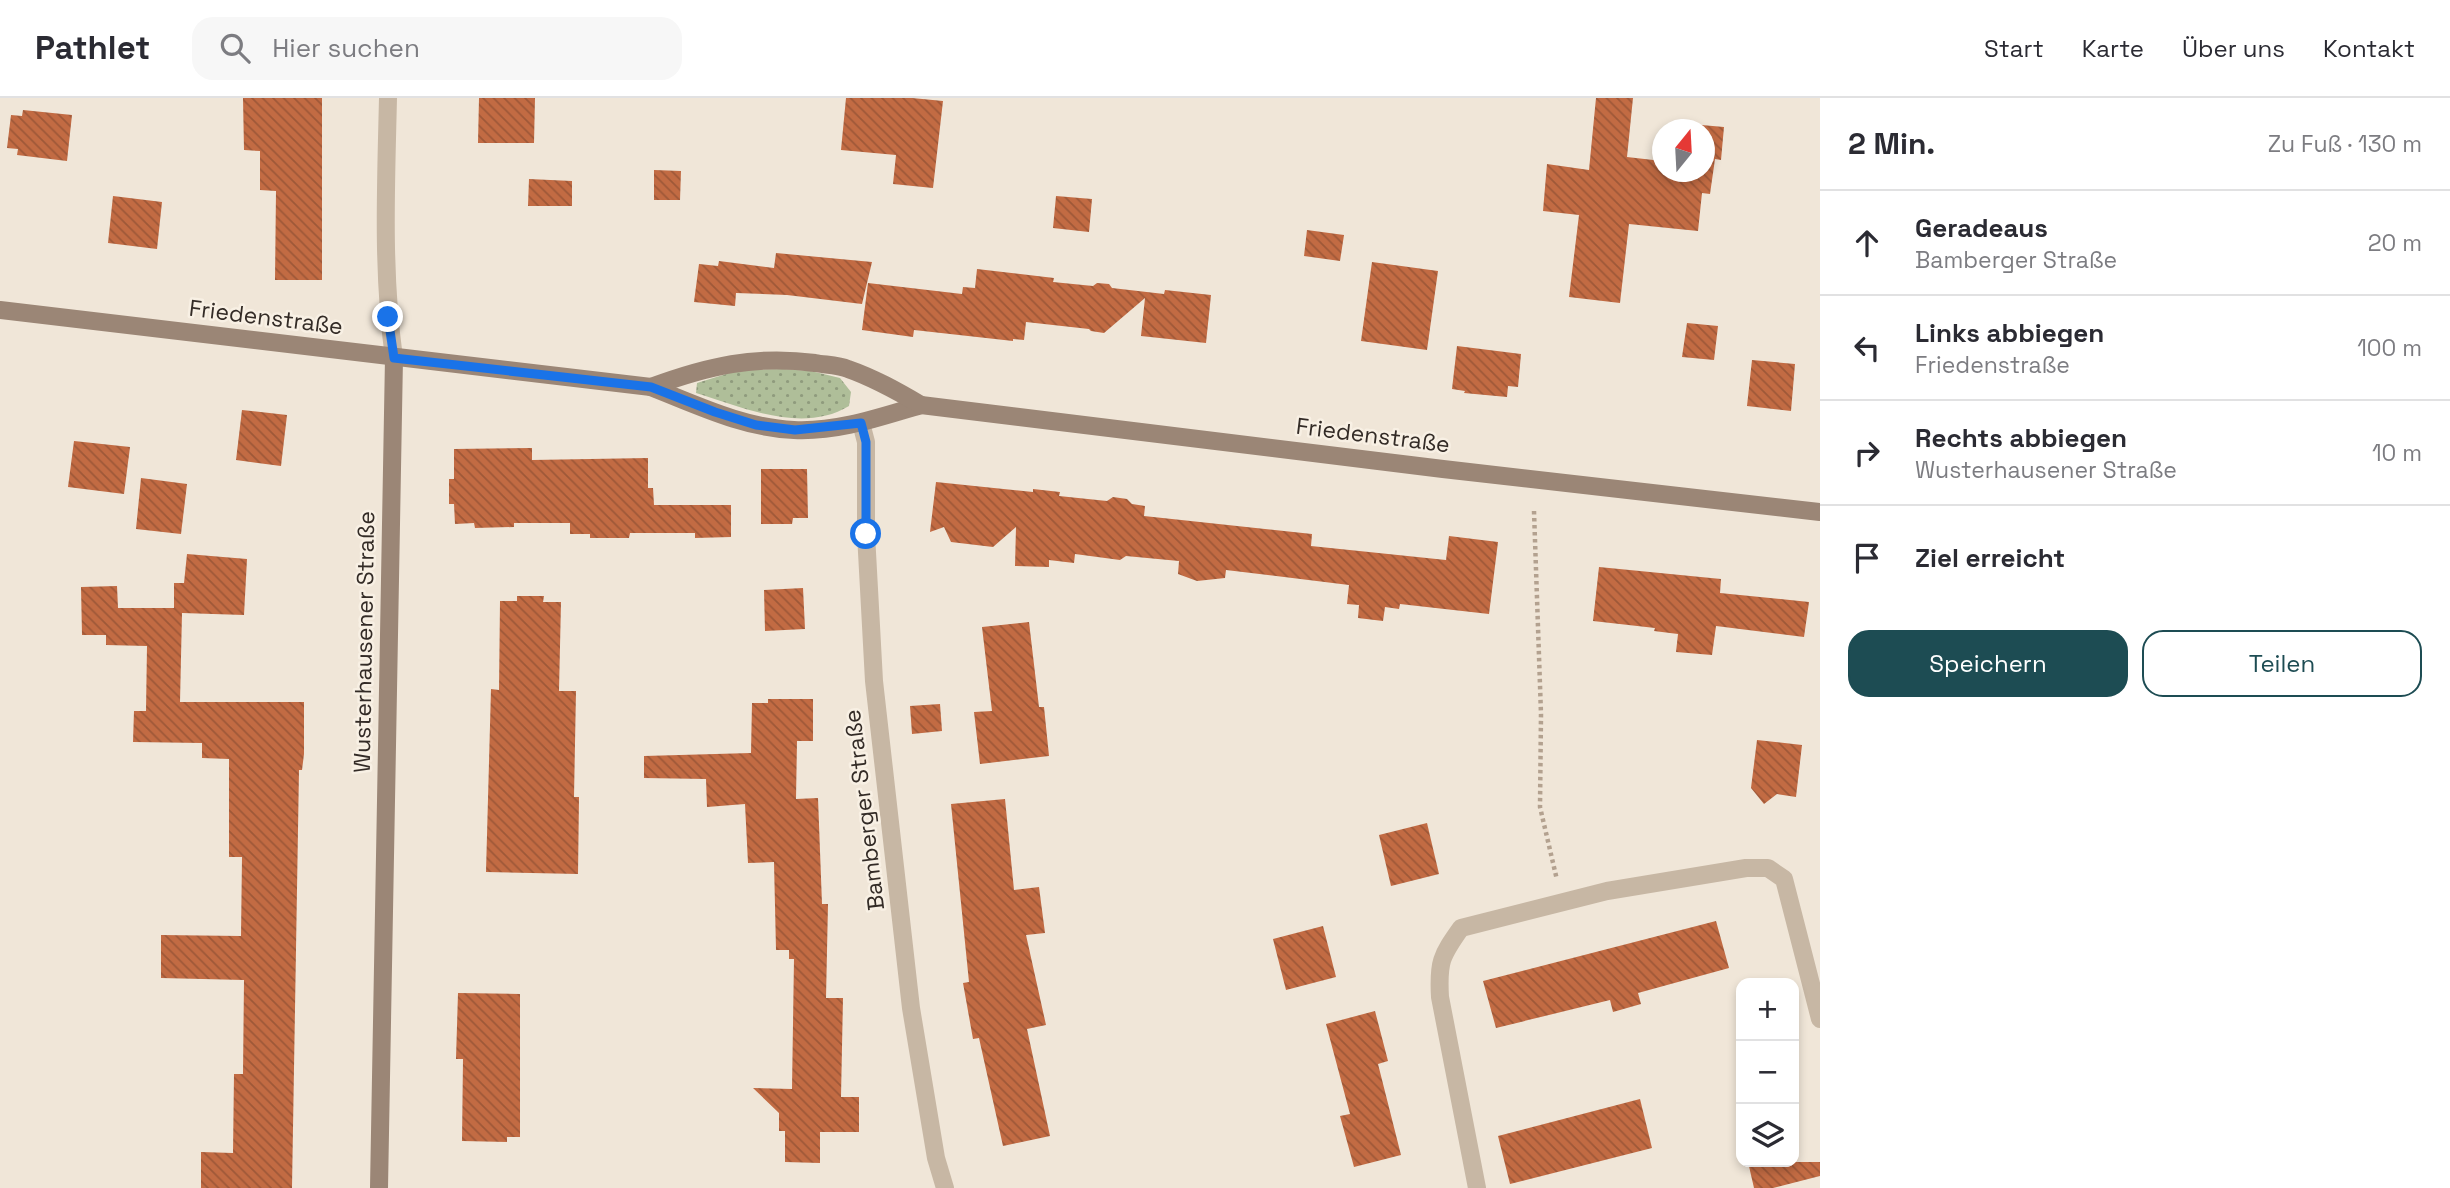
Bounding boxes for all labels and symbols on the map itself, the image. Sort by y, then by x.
north arrow [1652,119,1715,182]
street label: Friedenstraße [187,293,345,341]
route end [372,301,403,332]
street label: Friedenstraße [1294,411,1452,459]
street label: Wusterhausener Straße [347,511,381,773]
route start [850,518,881,549]
street label: Bamberger Straße [837,708,891,912]

